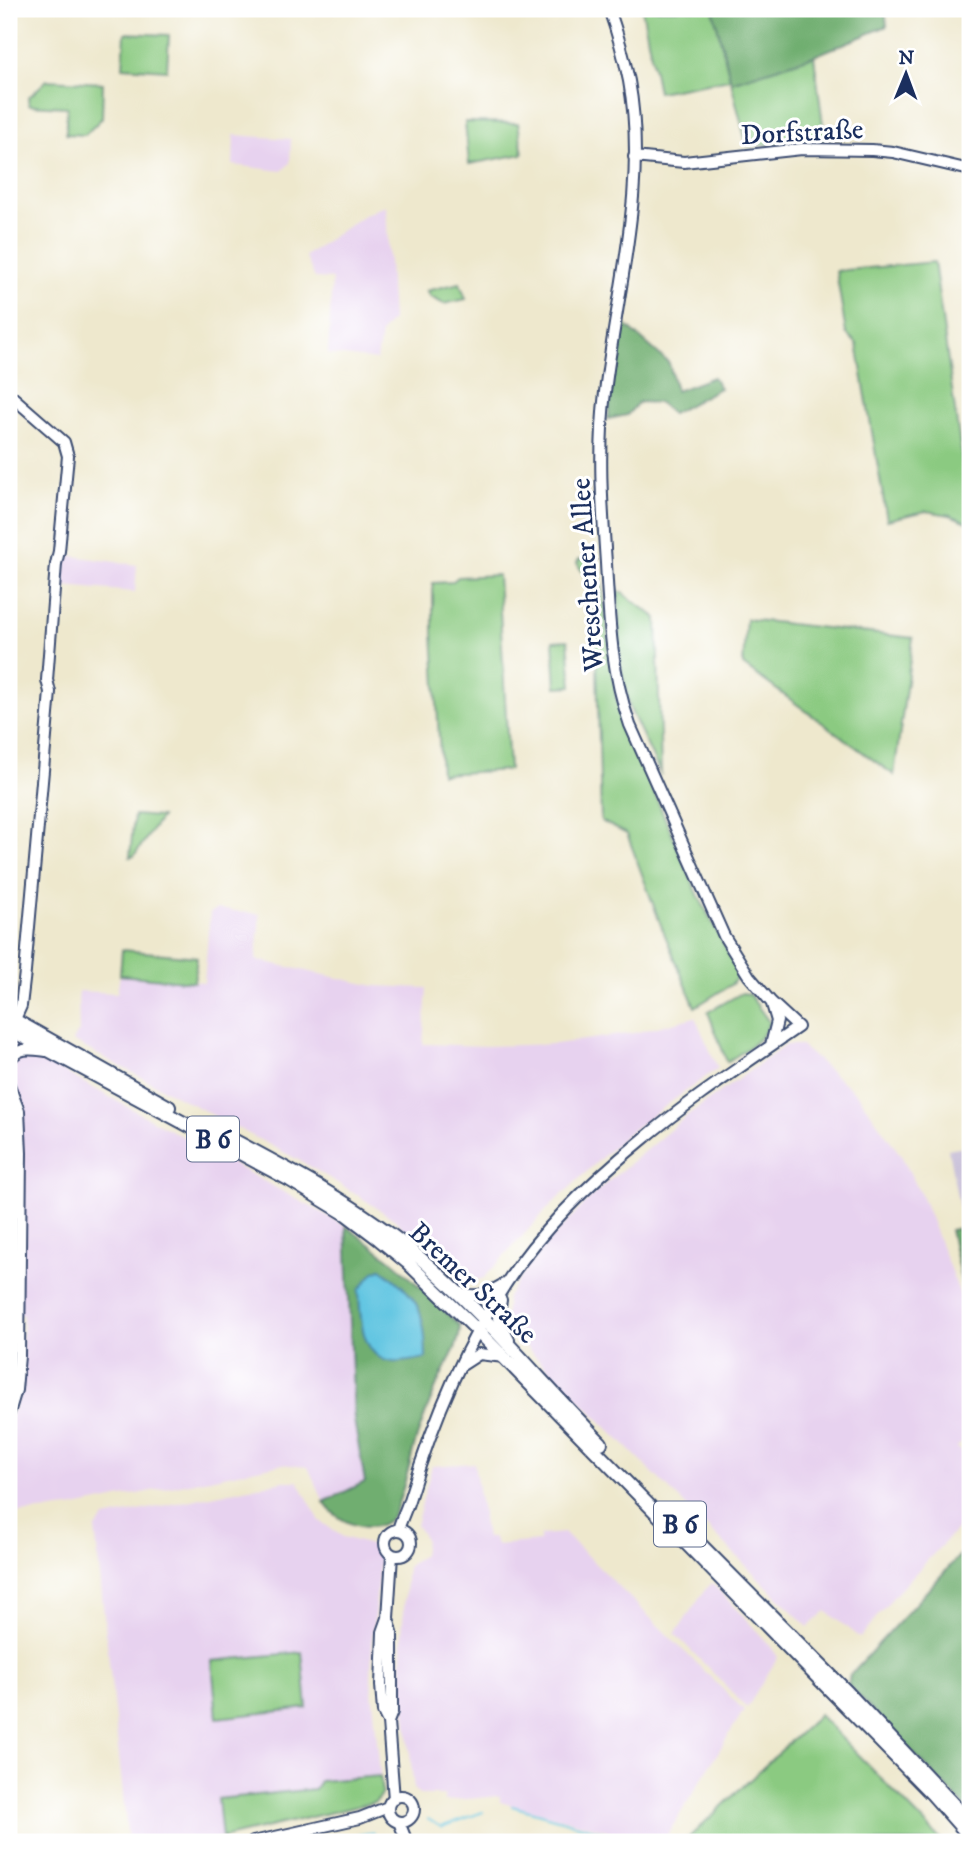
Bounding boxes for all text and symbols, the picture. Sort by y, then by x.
north arrow [870,38,940,108]
text: N [898,47,915,70]
street label: Dorfstraße [740,112,864,153]
street label: Wreschener Allee [563,477,612,674]
road number: B 6 [187,1116,239,1162]
street label: Bremer Straße [401,1215,545,1351]
road number: B 6 [654,1502,706,1546]

